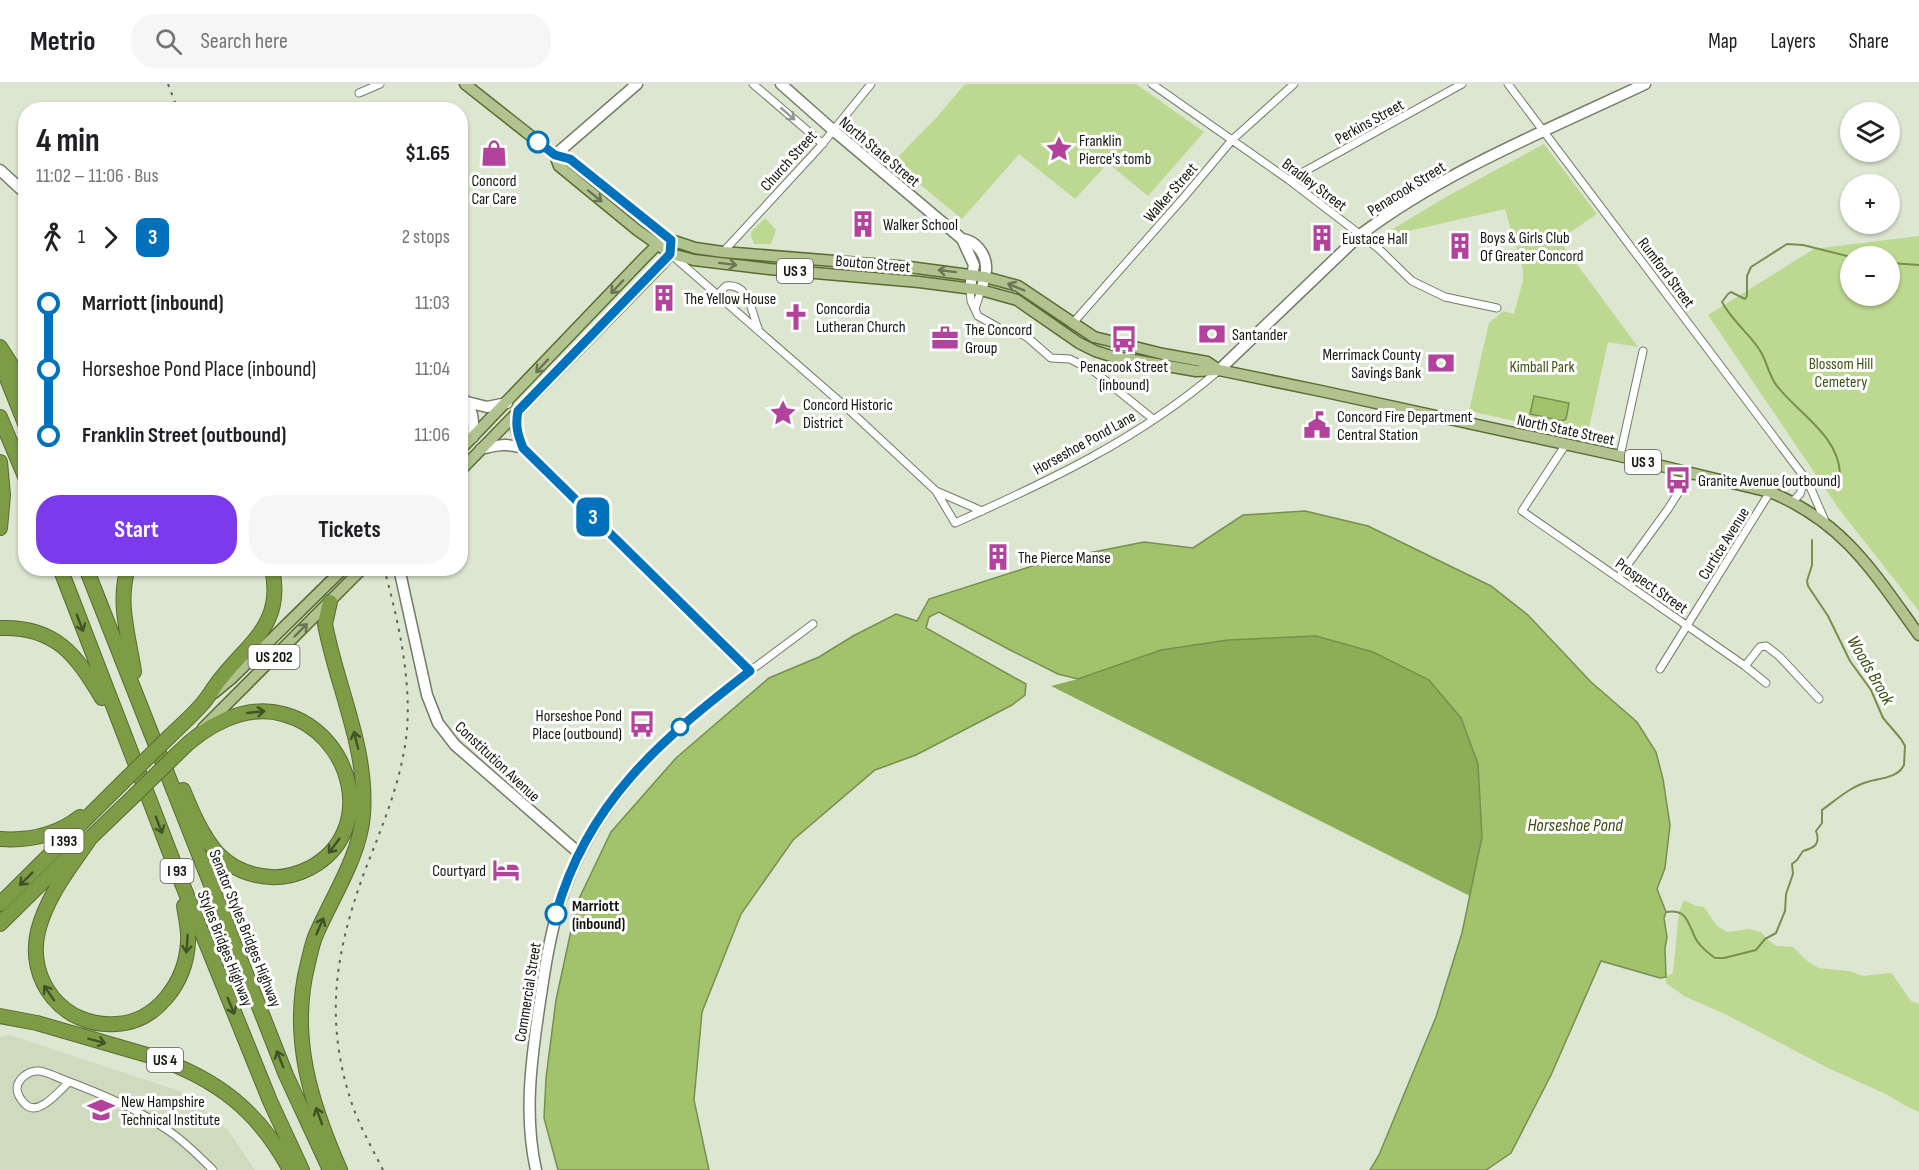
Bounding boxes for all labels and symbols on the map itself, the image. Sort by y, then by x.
street label: Perkins Street [1332,96,1408,149]
one-way arrow [780,107,796,120]
street label: North State Street [835,113,923,191]
street label: Church Street [757,127,821,195]
unlabelled marker [527,131,549,153]
place label: Franklin Pierce's tomb [1079,132,1151,169]
place icon: Franklin Pierce's tomb [1044,134,1074,164]
shop icon: Concord Car Care [479,138,509,168]
street label: Bradley Street [1278,155,1350,216]
street label: Penacook Street [1364,158,1449,221]
street label: Walker Street [1140,159,1202,227]
place label: Concord Car Care [471,172,517,209]
one-way arrow [587,189,603,202]
building icon: Walker School [848,209,878,239]
place label: Walker School [883,216,958,235]
building icon: Eustace Hall [1307,223,1337,253]
place label: Boys & Girls Club Of Greater Concord [1480,229,1583,266]
place label: Eustace Hall [1342,230,1408,249]
building icon: Boys & Girls Club Of Greater Concord [1445,231,1475,261]
street label: Rumford Street [1633,234,1698,312]
street label: Bouton Street [835,252,911,277]
one-way arrow [718,259,737,270]
road number: US 3 [777,259,813,283]
one-way arrow [938,265,957,276]
one-way arrow [609,280,624,295]
one-way arrow [1007,281,1026,292]
building icon: The Yellow House [649,283,679,313]
place label: The Yellow House [684,290,776,309]
place label: Concordia Lutheran Church [816,300,906,337]
church icon: Concordia Lutheran Church [781,302,811,332]
bank icon: Santander [1197,319,1227,349]
place label: The Concord Group [965,321,1032,358]
office icon: The Concord Group [930,323,960,353]
bus stop icon: Penacook Street (inbound) [1109,324,1139,354]
place label: Santander [1232,326,1288,345]
place label: Merrimack County Savings Bank [1322,346,1421,383]
bank icon: Merrimack County Savings Bank [1426,348,1456,378]
park label: Blossom Hill Cemetery [1809,355,1873,392]
place label: Penacook Street (inbound) [1080,358,1168,395]
park label: Kimball Park [1509,358,1575,377]
one-way arrow [535,359,549,374]
place label: Concord Historic District [803,396,893,433]
place icon: Concord Historic District [768,398,798,428]
street label: Horseshoe Pond Lane [1030,407,1139,479]
place label: Concord Fire Department Central Station [1337,408,1473,445]
public building icon: Concord Fire Department Central Station [1302,410,1332,440]
street label: North State Street [1515,411,1616,450]
road number: US 3 [1625,450,1661,474]
bus stop icon: Granite Avenue (outbound) [1663,465,1693,495]
place label: Granite Avenue (outbound) [1698,472,1840,491]
line badge: 3 [574,498,612,536]
street label: Curtice Avenue [1695,504,1754,583]
building icon: The Pierce Manse [983,542,1013,572]
place label: The Pierce Manse [1018,549,1111,568]
street label: Prospect Street [1611,554,1691,618]
one-way arrow [75,614,86,632]
one-way arrow [294,622,309,637]
water label: Woods Brook [1842,632,1899,710]
road number: US 202 [248,645,300,669]
one-way arrow [246,706,266,717]
place label: Horseshoe Pond Place (outbound) [532,707,622,744]
bus stop icon: Horseshoe Pond Place (outbound) [627,709,657,739]
street label: Constitution Avenue [451,718,543,806]
unlabelled marker [671,718,689,736]
one-way arrow [349,731,361,750]
one-way arrow [154,815,165,833]
water label: Horseshoe Pond [1527,815,1623,836]
road number: I 393 [44,829,84,853]
one-way arrow [328,838,341,854]
street label: Senator Styles Bridges Highway [206,846,286,1010]
hotel icon: Courtyard [491,855,521,885]
road number: I 93 [160,859,194,883]
place label: Courtyard [432,862,486,881]
one-way arrow [18,871,33,886]
street label: Styles Bridges Highway [194,887,258,1009]
place label: Marriott (inbound) [572,897,625,934]
marker: Marriott (inbound) [545,903,567,925]
one-way arrow [315,917,327,935]
one-way arrow [181,934,192,953]
street label: Commercial Street [511,941,546,1043]
one-way arrow [43,986,55,1002]
one-way arrow [226,996,237,1014]
one-way arrow [87,1036,106,1047]
road number: US 4 [147,1048,183,1072]
one-way arrow [274,1051,285,1069]
place label: New Hampshire Technical Institute [121,1093,220,1130]
school or university icon: New Hampshire Technical Institute [86,1095,116,1125]
one-way arrow [312,1107,323,1126]

